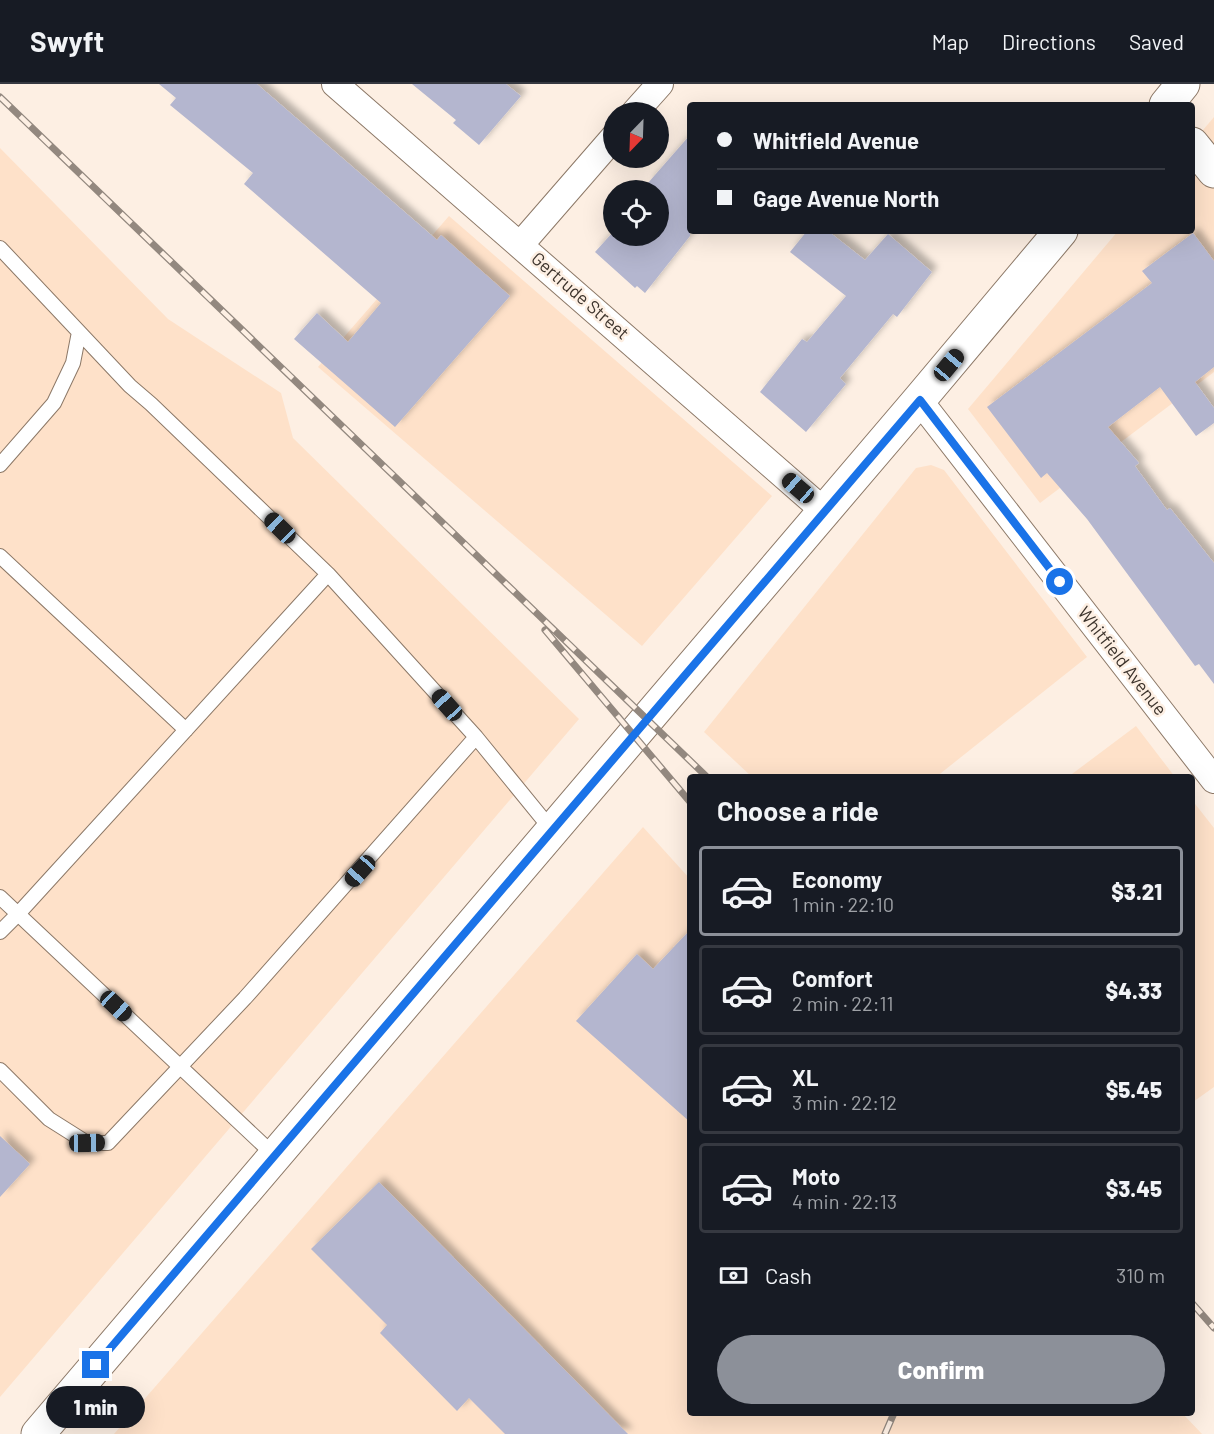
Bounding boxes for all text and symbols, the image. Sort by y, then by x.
text: Swyft [30,24,104,58]
text: Map [932,29,969,54]
text: Directions [1002,29,1096,54]
text: Saved [1129,29,1184,54]
north arrow [603,102,669,168]
map controls [603,102,669,246]
text: Whitfield Avenue [753,127,919,153]
button: locate [603,180,669,246]
text: Gage Avenue North [753,185,939,211]
street label: Gertrude Street [527,247,634,344]
car [931,345,967,385]
car [779,469,817,507]
car [261,509,299,547]
route start [1046,568,1073,595]
street label: Whitfield Avenue [1073,602,1172,719]
car [428,686,466,724]
text: Choose a ride [717,794,879,826]
car [341,852,379,890]
icon: car [720,864,774,918]
text: Economy [792,866,882,892]
text: $3.21 [1111,878,1162,904]
text: 1 min · 22:10 [792,892,894,916]
icon: car [720,963,774,1017]
text: Comfort [792,965,873,991]
text: $4.33 [1106,977,1162,1003]
car [97,987,135,1025]
text: 2 min · 22:11 [792,991,894,1015]
icon: car [720,1062,774,1116]
text: XL [792,1064,818,1090]
text: $5.45 [1106,1076,1162,1102]
text: 3 min · 22:12 [792,1090,897,1114]
car [69,1134,105,1152]
icon: car [720,1161,774,1215]
text: Moto [792,1163,840,1189]
text: $3.45 [1106,1175,1162,1201]
text: 4 min · 22:13 [792,1189,897,1213]
icon: cash [717,1259,750,1292]
text: Cash [765,1262,812,1288]
text: 310 m [1116,1263,1165,1287]
button: Confirm [717,1335,1165,1404]
route end [82,1351,109,1378]
callout: 1 min [46,1386,146,1428]
text: 1 min [74,1395,117,1419]

